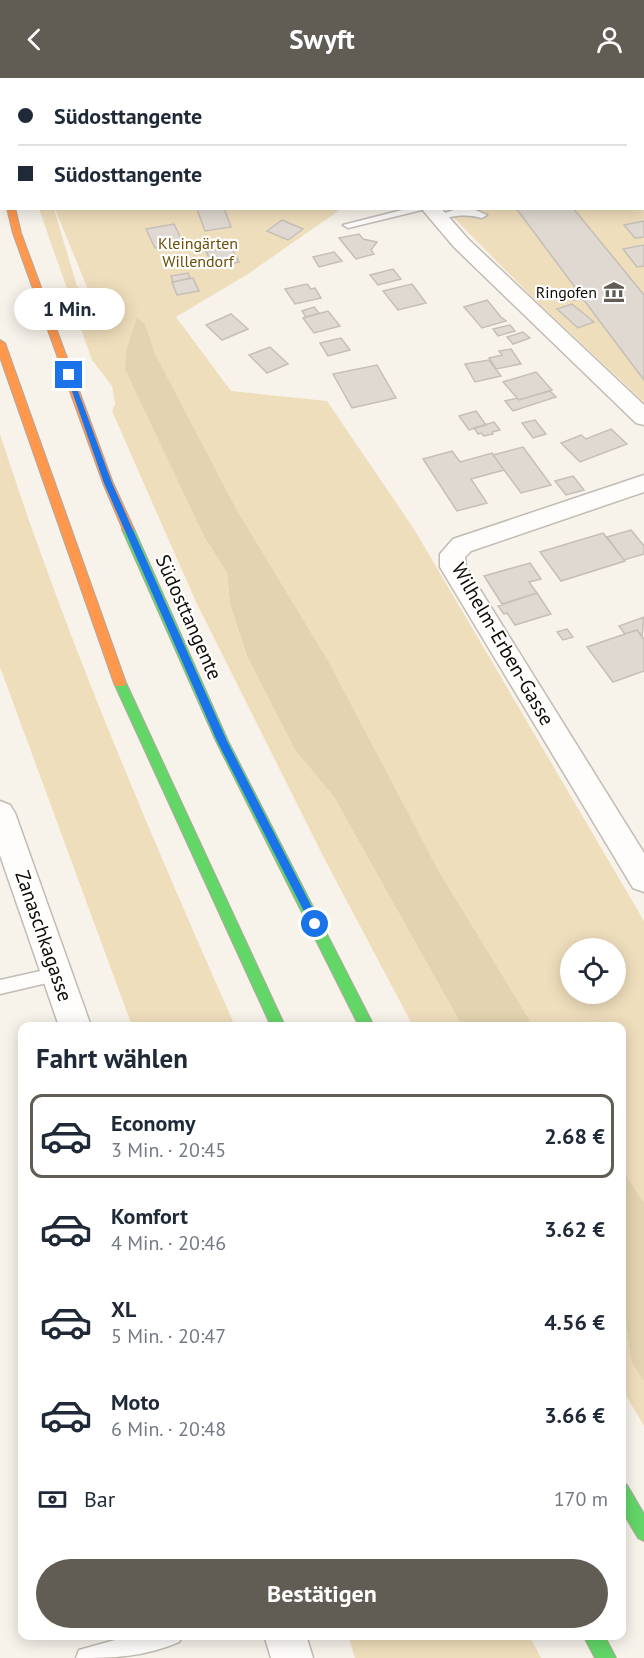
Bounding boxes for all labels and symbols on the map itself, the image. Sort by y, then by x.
park label: Kleingärten Willendorf [158,233,238,271]
museum icon: Ringofen [602,280,626,304]
place label: Ringofen [536,282,597,302]
callout: 1 Min. [14,288,124,330]
route end [55,361,82,388]
street label: Südosttangente [150,550,228,684]
street label: Wilhelm-Erben-Gasse [446,558,560,730]
street label: Zanaschkagasse [9,867,79,1005]
route start [301,910,328,937]

